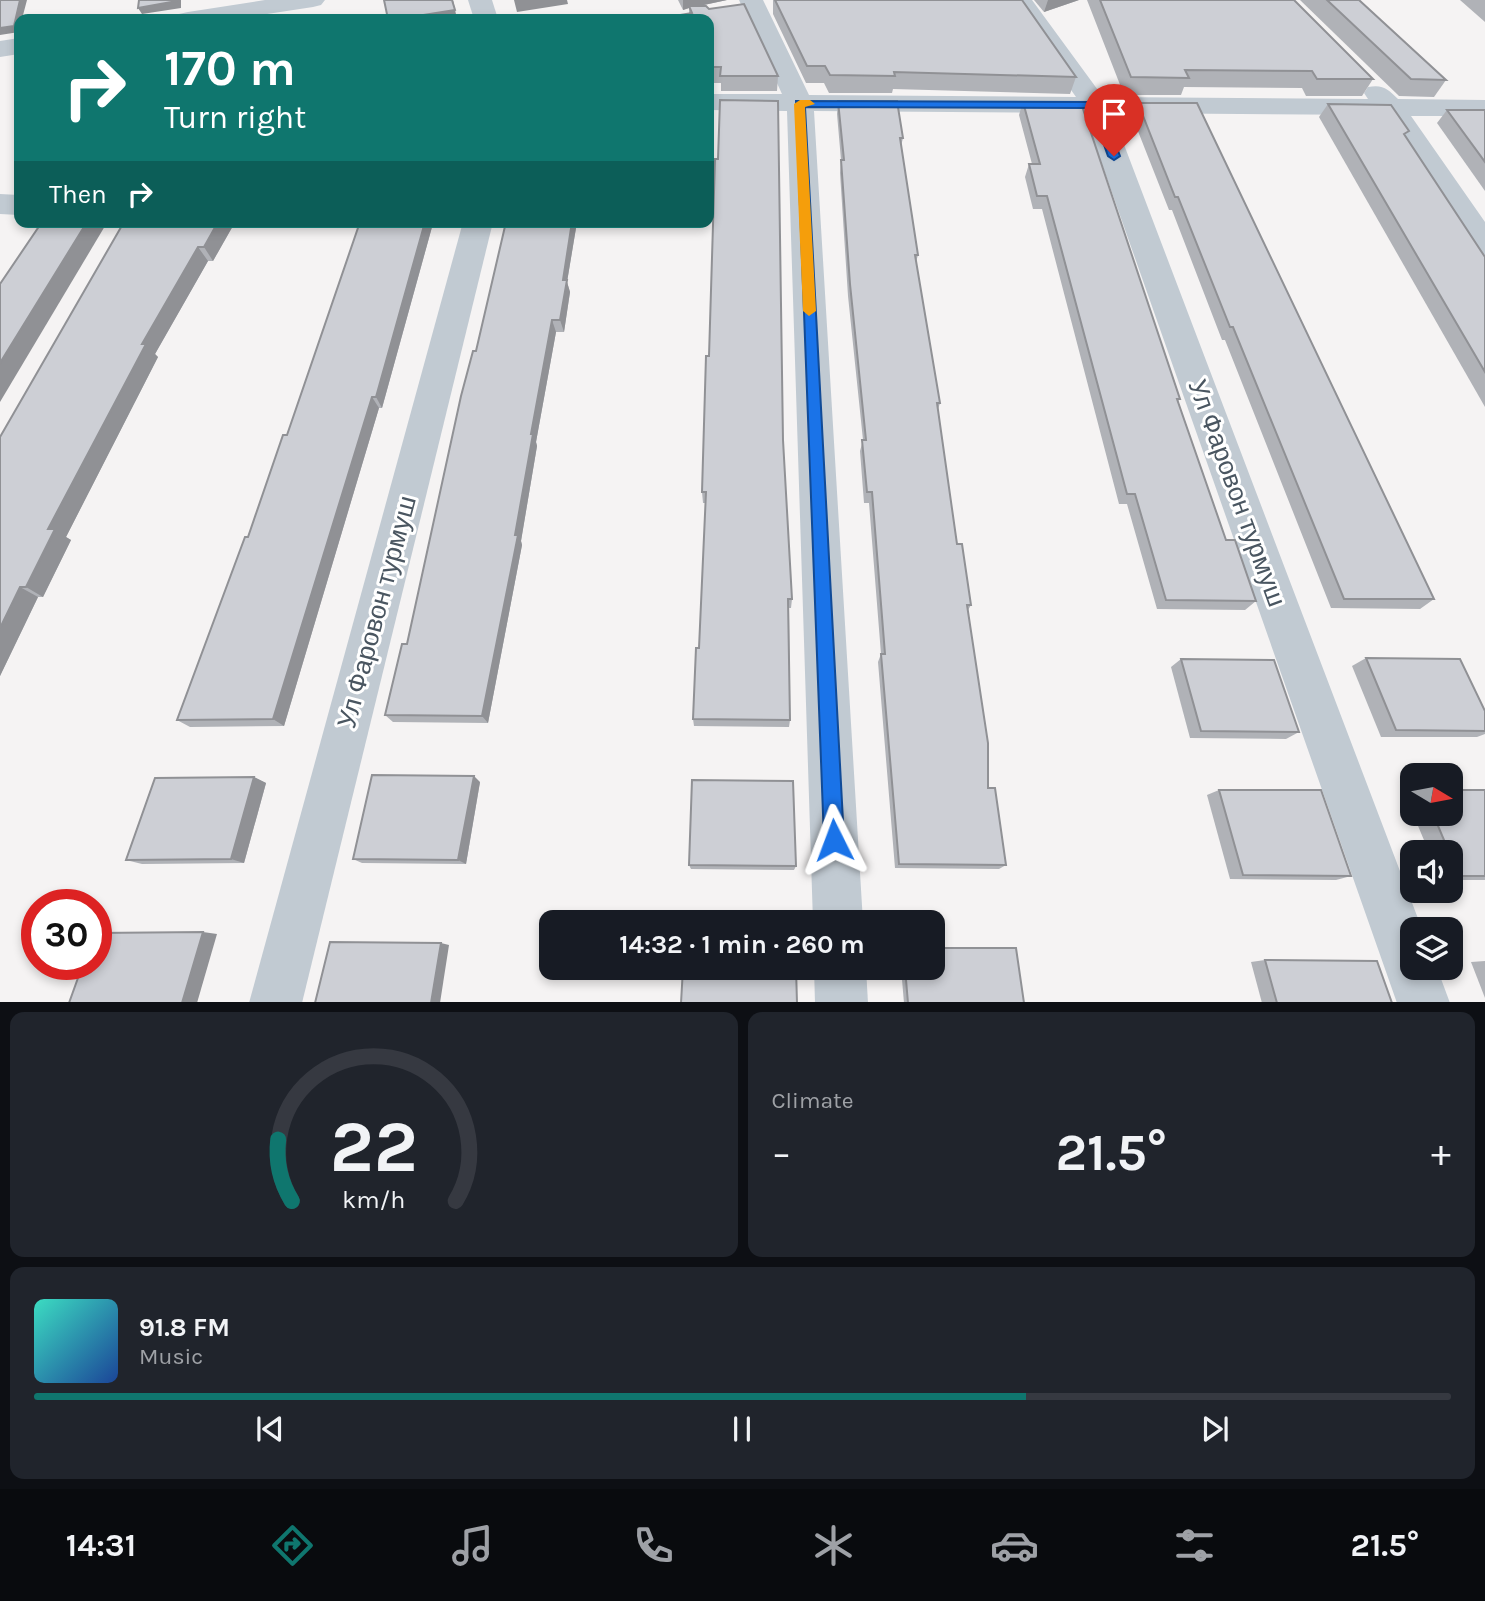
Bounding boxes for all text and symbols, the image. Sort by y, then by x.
text: 170 m [164,40,296,97]
icon: right [49,42,140,133]
pin [1084,84,1144,156]
icon: arrive [1095,95,1133,133]
text: Turn right [164,99,306,136]
icon: right [121,175,159,213]
text: Then [49,179,107,210]
street label: Ул Фаровон турмуш [1182,375,1292,611]
street label: Ул Фаровон турмуш [331,492,423,732]
north arrow [1400,763,1463,826]
map controls [1400,763,1463,980]
position arrow [797,803,871,877]
button: sound [1400,840,1463,903]
speed limit sign: 30 [21,889,112,980]
button: layers [1400,917,1463,980]
text: 14:32 · 1 min · 260 m [619,929,865,960]
text: Climate [772,1087,854,1114]
text: 22 [330,1104,418,1189]
text: 21.5° [1055,1122,1167,1183]
text: − [772,1131,791,1176]
text: + [1431,1131,1451,1176]
text: km/h [342,1184,405,1213]
text: 91.8 FM [139,1312,230,1343]
text: Music [139,1343,203,1370]
icon: previous [251,1410,289,1448]
icon: pause [723,1410,761,1448]
icon: next [1196,1410,1234,1448]
icon: directions [268,1521,317,1570]
icon: music [448,1521,497,1570]
icon: phone [629,1521,678,1570]
icon: climate [809,1521,858,1570]
icon: car [990,1521,1039,1570]
icon: filters [1170,1521,1219,1570]
text: 14:31 [66,1527,136,1564]
text: 21.5° [1351,1527,1419,1564]

